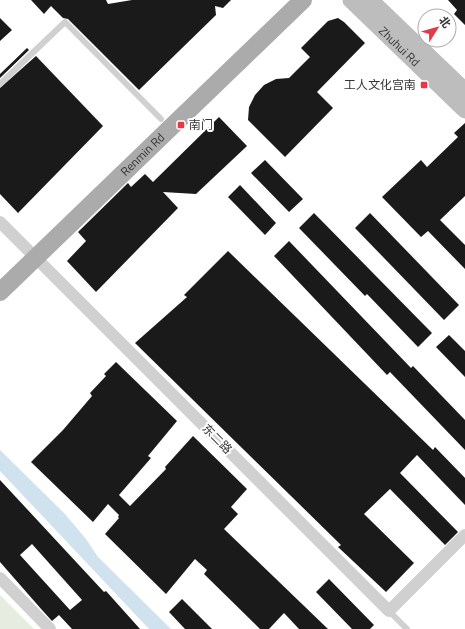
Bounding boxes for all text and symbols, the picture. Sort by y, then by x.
north arrow [417,8,457,48]
text: 北 [435,13,455,31]
street label: Zhuhui Rd [375,22,425,71]
place label: 工人文化宫南 [344,75,416,94]
marker: 工人文化宫南 [419,80,429,90]
place label: 南门 [189,115,213,134]
marker: 南门 [176,120,186,130]
street label: Renmin Rd [116,128,169,180]
street label: 东二路 [198,419,237,458]

